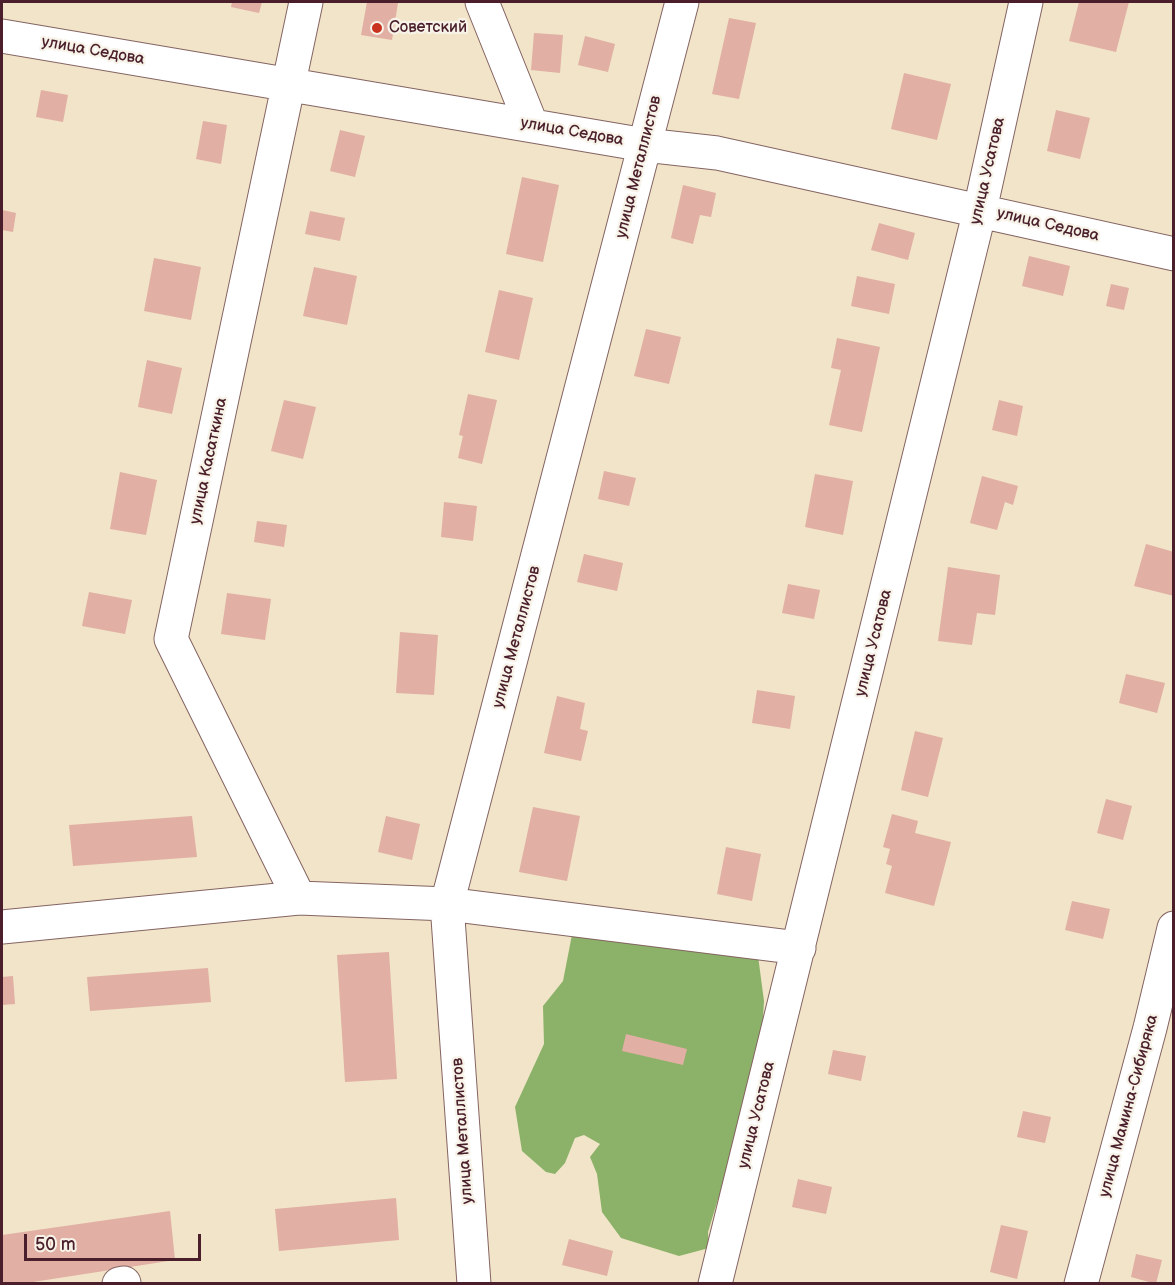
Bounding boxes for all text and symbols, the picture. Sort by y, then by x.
place label: Советский [389,18,467,38]
marker: Советский [370,21,384,35]
street label: улица Седова [40,32,146,70]
street label: улица Металлистов [612,94,666,240]
street label: улица Седова [519,113,625,151]
street label: улица Усатова [966,115,1010,227]
street label: улица Седова [995,204,1101,246]
street label: улица Касаткина [186,396,232,526]
street label: улица Металлистов [489,564,545,710]
street label: улица Усатова [851,587,897,699]
street label: улица Мамина-Сибиряка [1095,1013,1163,1199]
street label: улица Металлистов [448,1057,478,1205]
street label: улица Усатова [734,1059,780,1171]
scale bar [27,1222,204,1260]
text: 50 m [35,1234,76,1255]

